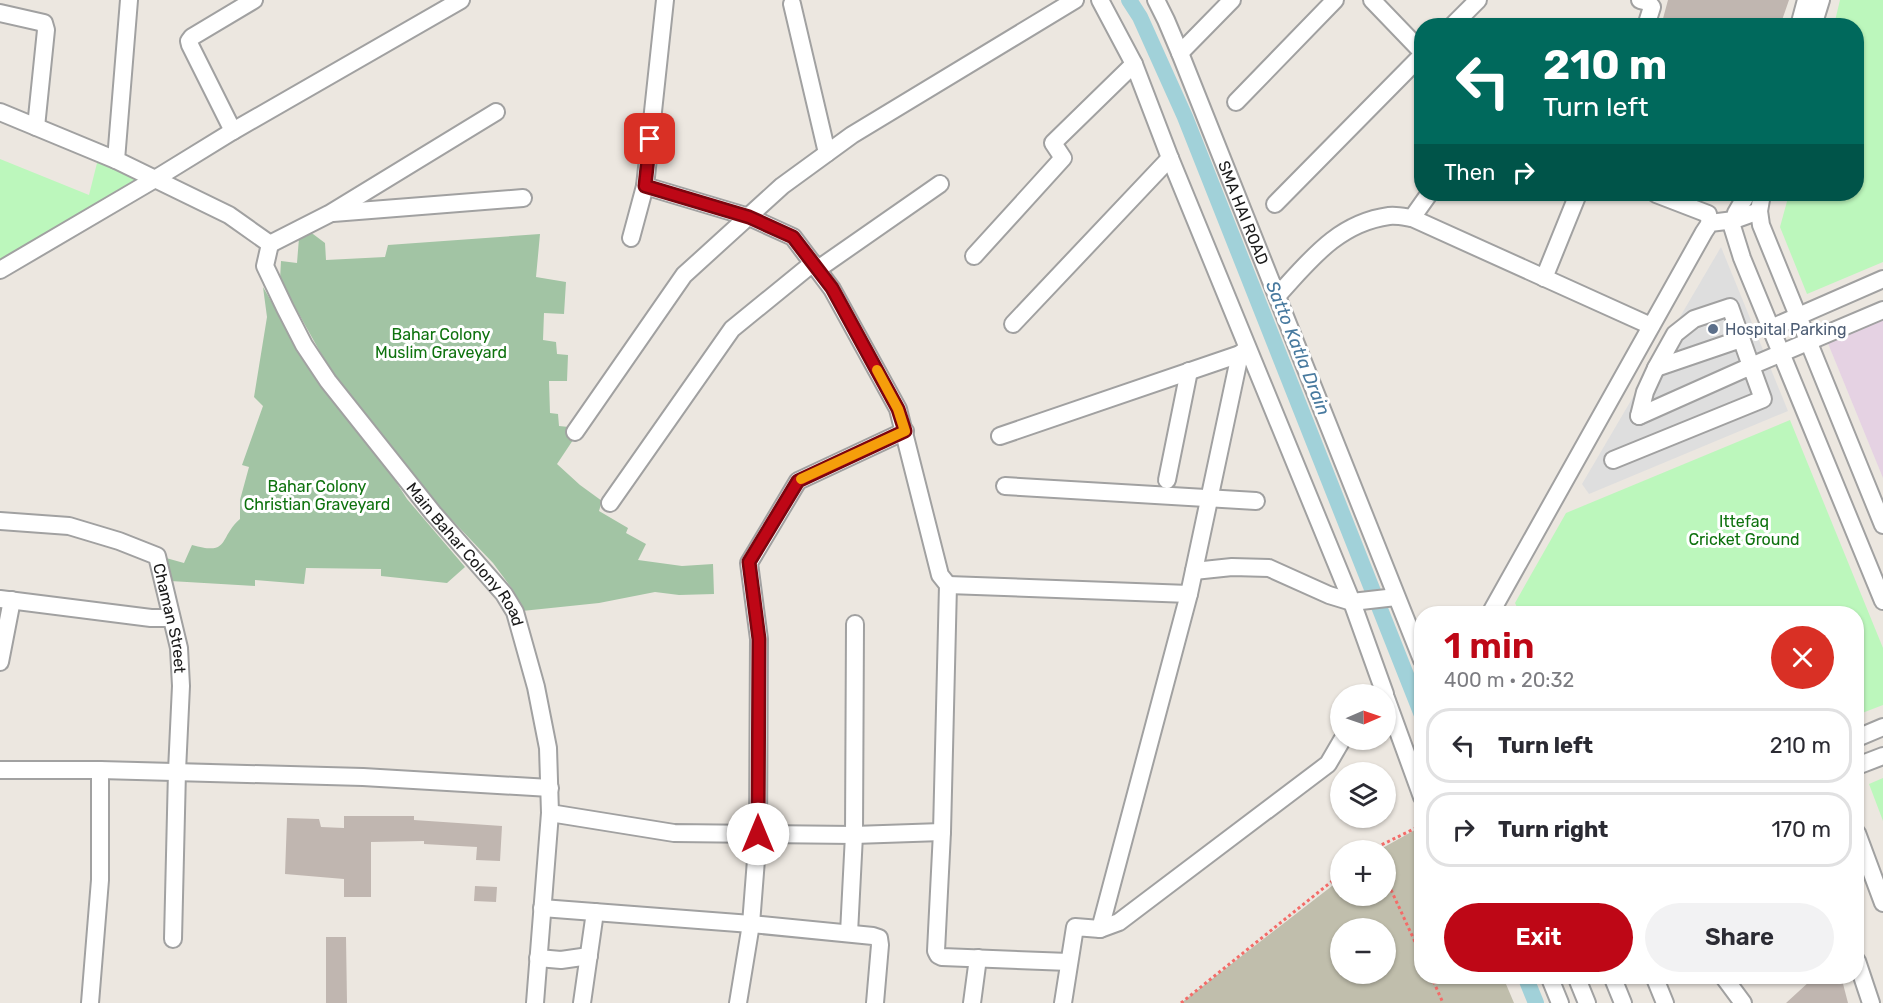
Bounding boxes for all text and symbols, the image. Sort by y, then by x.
text: 210 m [1543,40,1667,90]
icon: left [1444,42,1522,120]
text: Turn left [1543,91,1648,123]
pin [624,113,675,164]
icon: arrive [633,122,666,155]
icon: right [1507,156,1540,189]
street label: SMA HAI ROAD [1214,158,1272,267]
text: Then [1444,159,1495,186]
water label: Satto Katla Drain [1261,278,1335,418]
place label: Hospital Parking [1725,320,1846,339]
marker: Hospital Parking [1706,322,1720,336]
park label: Bahar Colony Muslim Graveyard [375,325,507,362]
park label: Bahar Colony Christian Graveyard [244,477,390,514]
street label: Main Bahar Colony Road [402,479,527,628]
park label: Ittefaq Cricket Ground [1688,512,1800,549]
street label: Chaman Street [149,561,189,674]
text: 1 min [1444,624,1535,667]
button: close [1771,626,1834,689]
text: 400 m · 20:32 [1444,668,1574,692]
north arrow [1330,684,1396,750]
map controls [1330,684,1396,984]
icon: left [1447,729,1480,762]
text: Turn left [1498,732,1593,759]
text: 210 m [1770,732,1831,759]
button: layers [1330,762,1396,828]
position arrow [726,802,790,866]
icon: right [1447,813,1480,846]
text: Turn right [1498,816,1608,843]
text: 170 m [1771,816,1831,843]
button: + [1330,840,1396,906]
button: Exit [1444,903,1633,972]
button: Share [1645,903,1834,972]
button: − [1330,918,1396,984]

